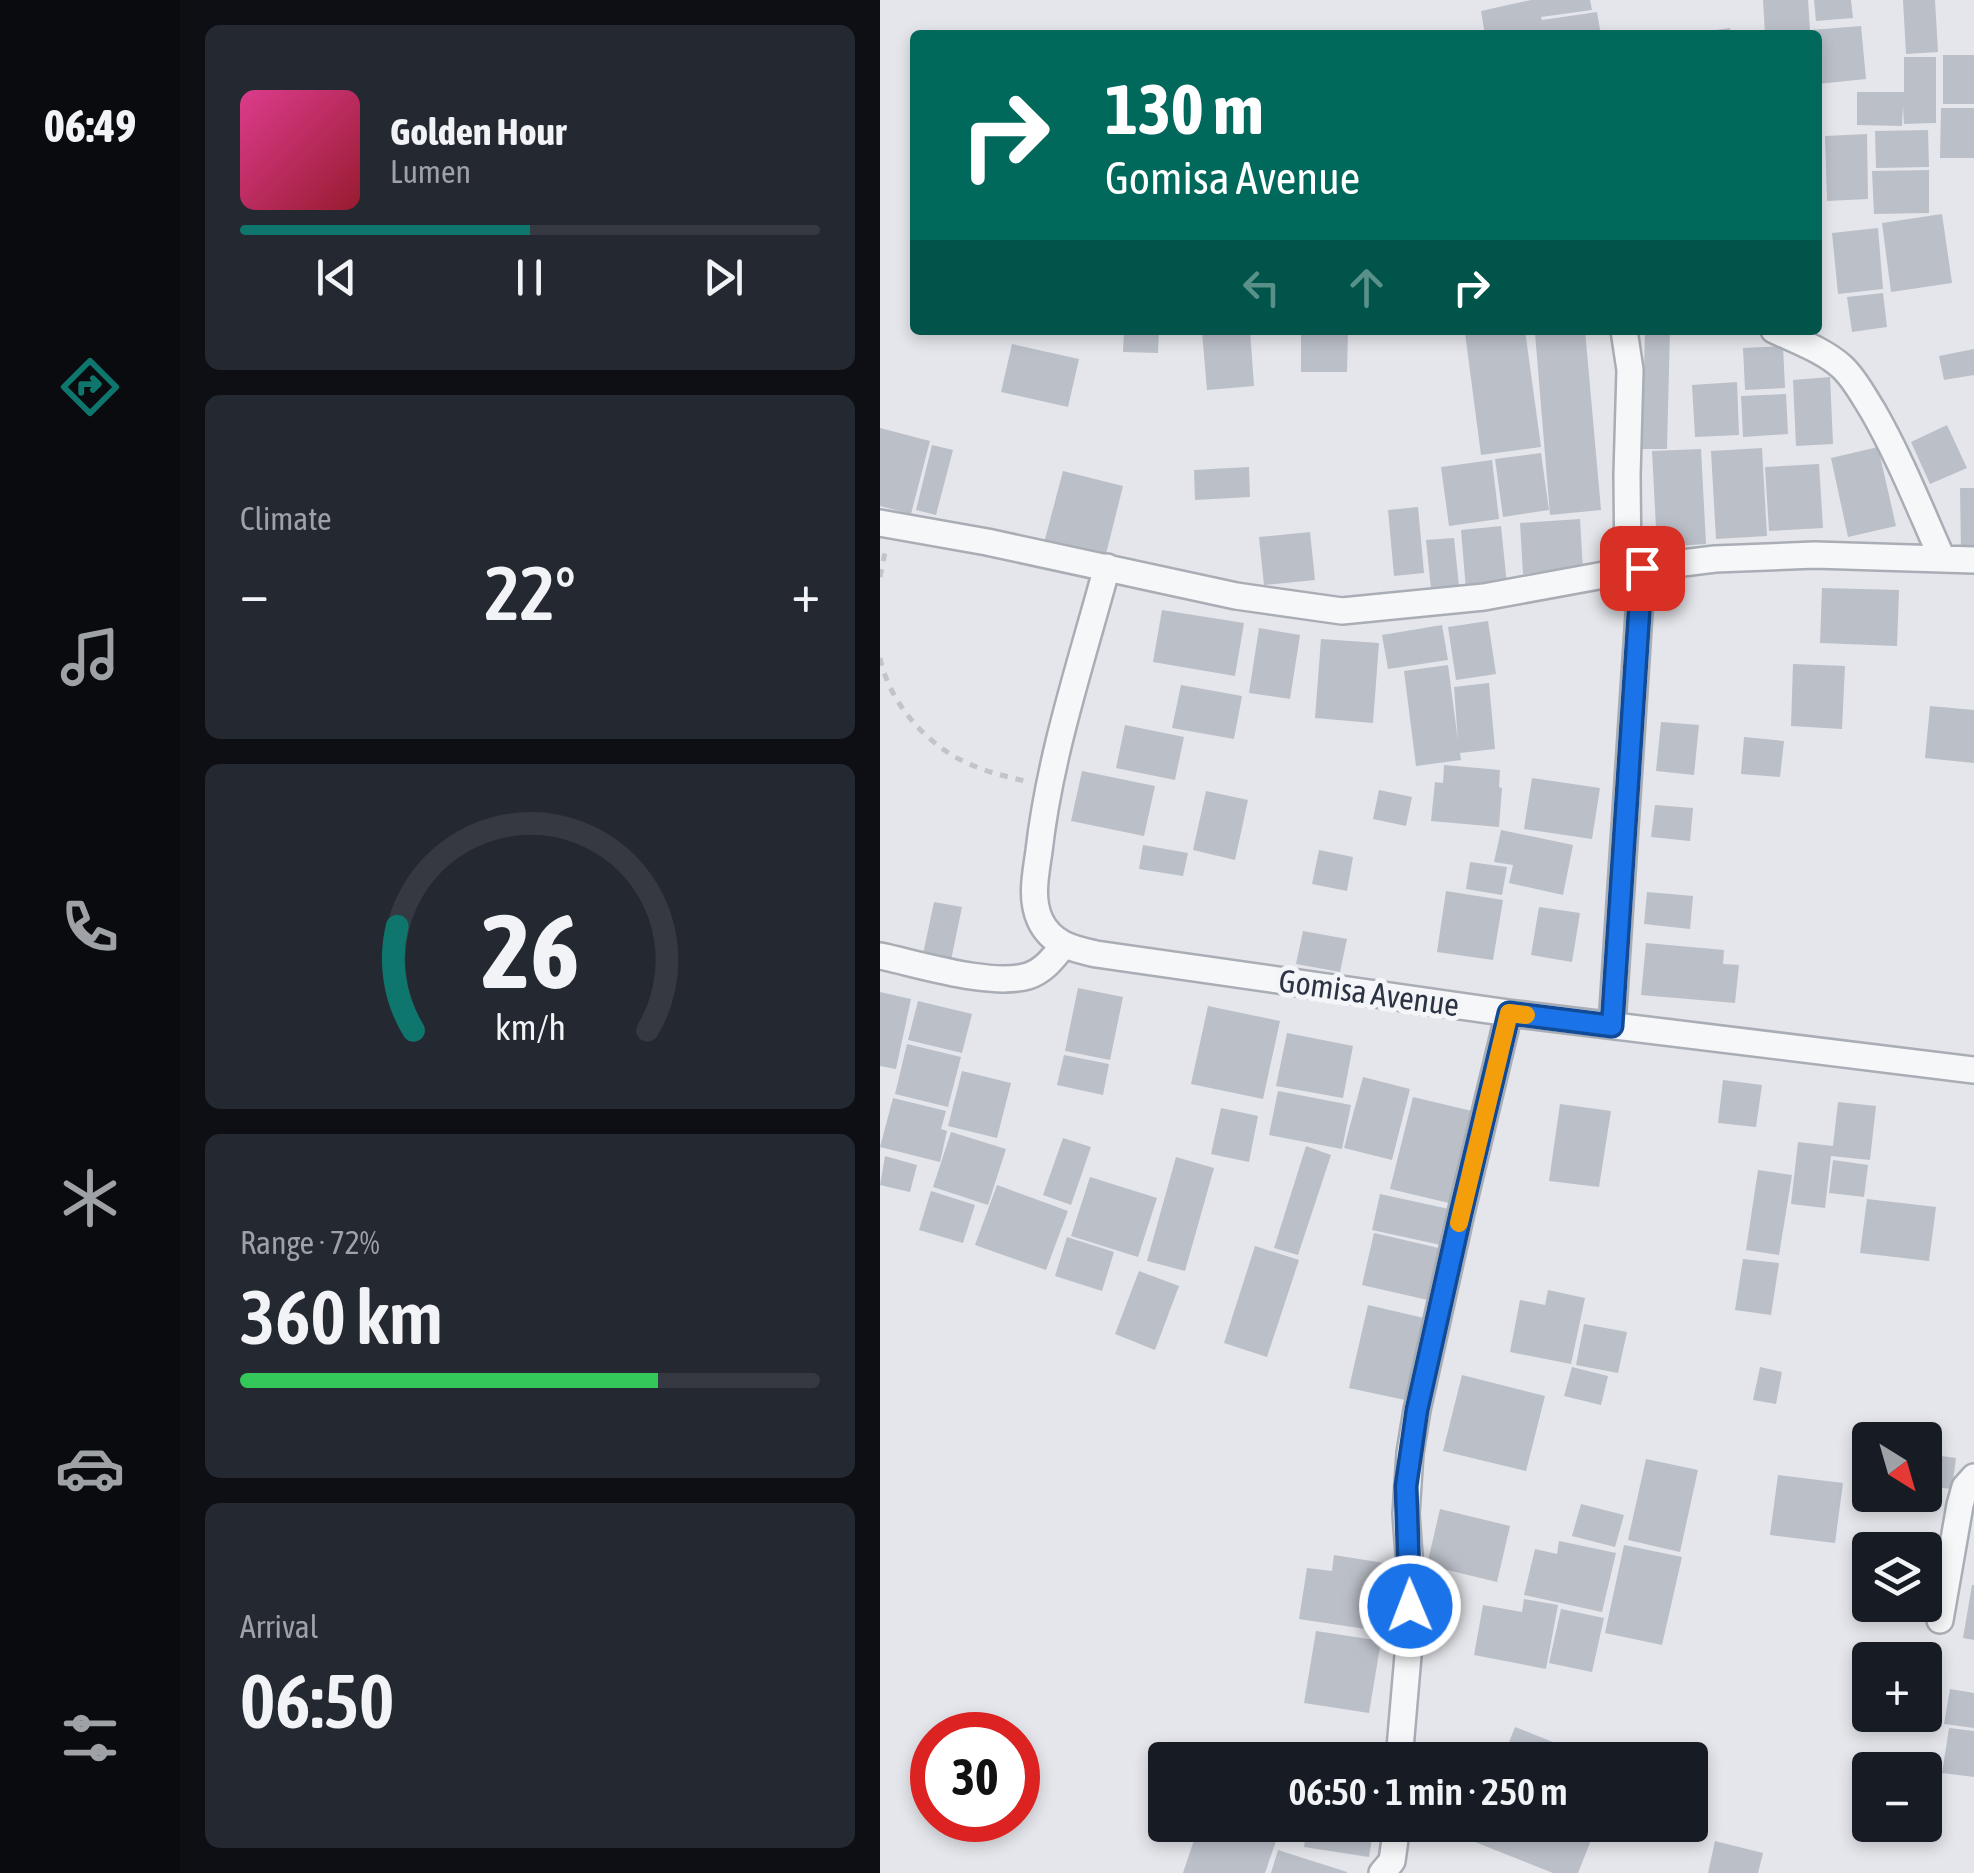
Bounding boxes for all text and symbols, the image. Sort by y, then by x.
text: 130 m [1105,69,1264,149]
icon: right [940,70,1070,200]
text: 06:49 [44,100,136,152]
text: Golden Hour [390,110,566,153]
text: Gomisa Avenue [1105,152,1360,204]
text: Lumen [390,153,471,190]
icon: previous [309,250,364,305]
icon: pause [502,250,557,305]
icon: next [696,250,751,305]
icon: left [1234,260,1289,315]
icon: ahead [1339,260,1394,315]
icon: right [1444,260,1499,315]
icon: directions [55,352,125,422]
text: Climate [240,500,332,537]
pin [1600,526,1685,611]
icon: arrive [1615,541,1670,596]
text: 22° [484,550,576,636]
text: − [240,561,269,624]
text: + [791,561,820,624]
icon: music [55,622,125,692]
text: 26 [481,891,579,1010]
icon: phone [55,892,125,962]
street label: Gomisa Avenue [1277,962,1462,1023]
text: km/h [495,1007,565,1048]
icon: climate [55,1163,125,1233]
text: Range · 72% [240,1224,380,1261]
text: 360 km [240,1274,443,1360]
north arrow [1852,1422,1942,1512]
map controls [1852,1422,1942,1842]
icon: car [55,1433,125,1503]
button: layers [1852,1532,1942,1622]
position arrow [1358,1554,1462,1658]
text: Arrival [240,1608,318,1645]
button: + [1852,1642,1942,1732]
text: 06:50 [240,1658,394,1744]
icon: filters [55,1703,125,1773]
speed limit sign: 30 [910,1712,1040,1842]
button: − [1852,1752,1942,1842]
text: 06:50 · 1 min · 250 m [1288,1770,1568,1813]

